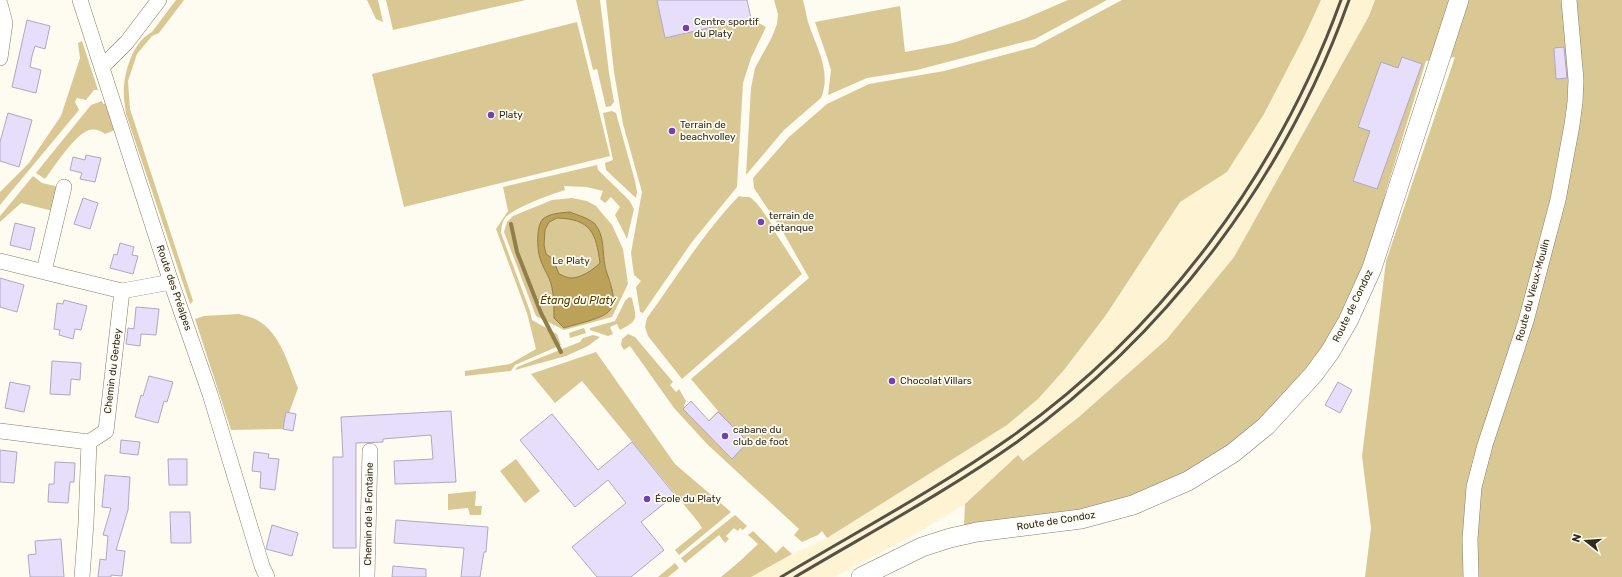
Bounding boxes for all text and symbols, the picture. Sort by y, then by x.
place label: Centre sportif du Platy [694,16,759,40]
marker: Centre sportif du Platy [681,23,691,33]
place label: Platy [499,109,523,121]
marker: Platy [486,110,496,120]
place label: Terrain de beachvolley [680,119,736,143]
marker: Terrain de beachvolley [667,126,677,136]
place label: terrain de pétanque [769,210,814,234]
marker: terrain de pétanque [756,217,766,227]
street label: Route du Vieux-Moulin [1514,238,1552,342]
street label: Route des Préalpes [154,244,194,332]
park label: Le Platy [552,255,590,267]
street label: Route de Condoz [1330,268,1376,344]
water label: Étang du Platy [540,294,617,307]
street label: Chemin du Gerbey [102,327,124,414]
place label: Chocolat Villars [900,375,972,387]
marker: Chocolat Villars [887,376,897,386]
place label: cabane du club de foot [733,424,788,448]
marker: cabane du club de foot [720,431,730,441]
street label: Chemin de la Fontaine [362,462,376,566]
place label: École du Platy [655,493,721,505]
marker: École du Platy [642,494,652,504]
street label: Route de Condoz [1016,509,1096,533]
north arrow [1566,521,1606,561]
text: N [1570,532,1584,544]

